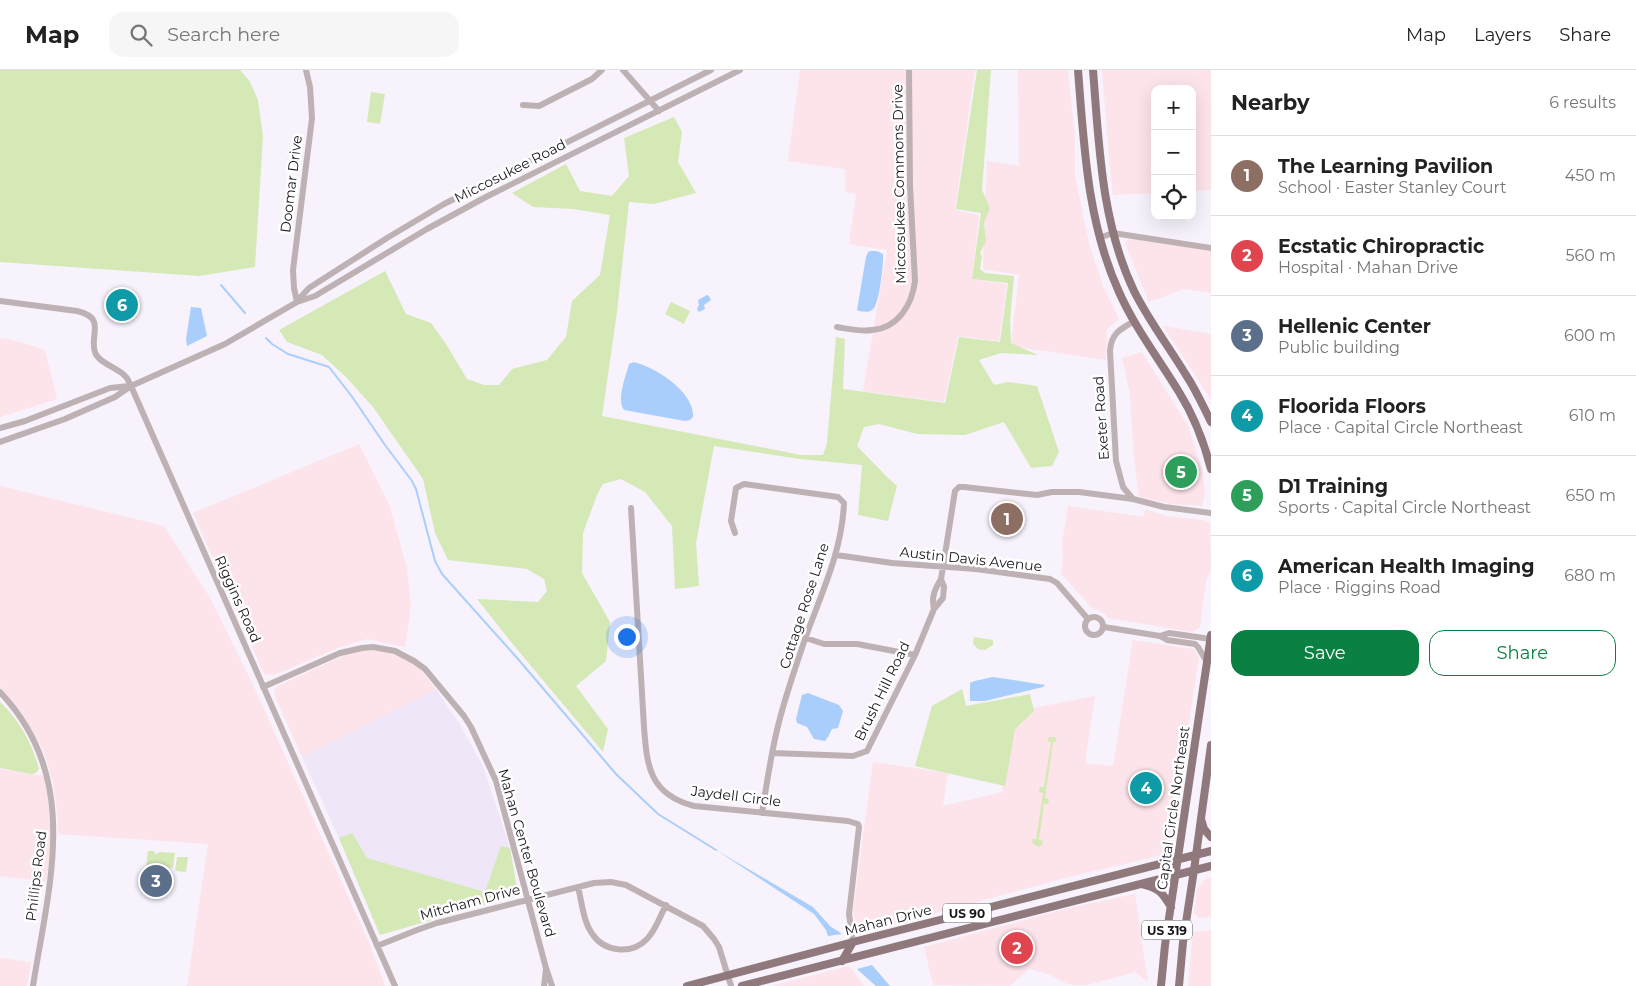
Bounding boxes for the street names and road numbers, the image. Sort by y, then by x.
street label: Miccosukee Commons Drive [888,84,910,284]
street label: Doomar Drive [276,134,306,234]
street label: Miccosukee Road [451,135,569,207]
street label: Exeter Road [1089,375,1113,461]
street label: Cottage Rose Lane [775,541,833,671]
street label: Austin Davis Avenue [899,543,1043,575]
street label: Riggins Road [211,553,265,645]
street label: Brush Hill Road [850,638,914,744]
street label: Capital Circle Northeast [1153,725,1193,891]
street label: Mahan Center Boulevard [494,767,560,939]
street label: Jaydell Circle [689,781,782,810]
street label: Phillips Road [22,830,50,922]
street label: Mitcham Drive [418,880,522,924]
street label: Mahan Drive [843,900,933,940]
road number: US 90 [943,904,991,922]
road number: US 319 [1142,920,1192,940]

